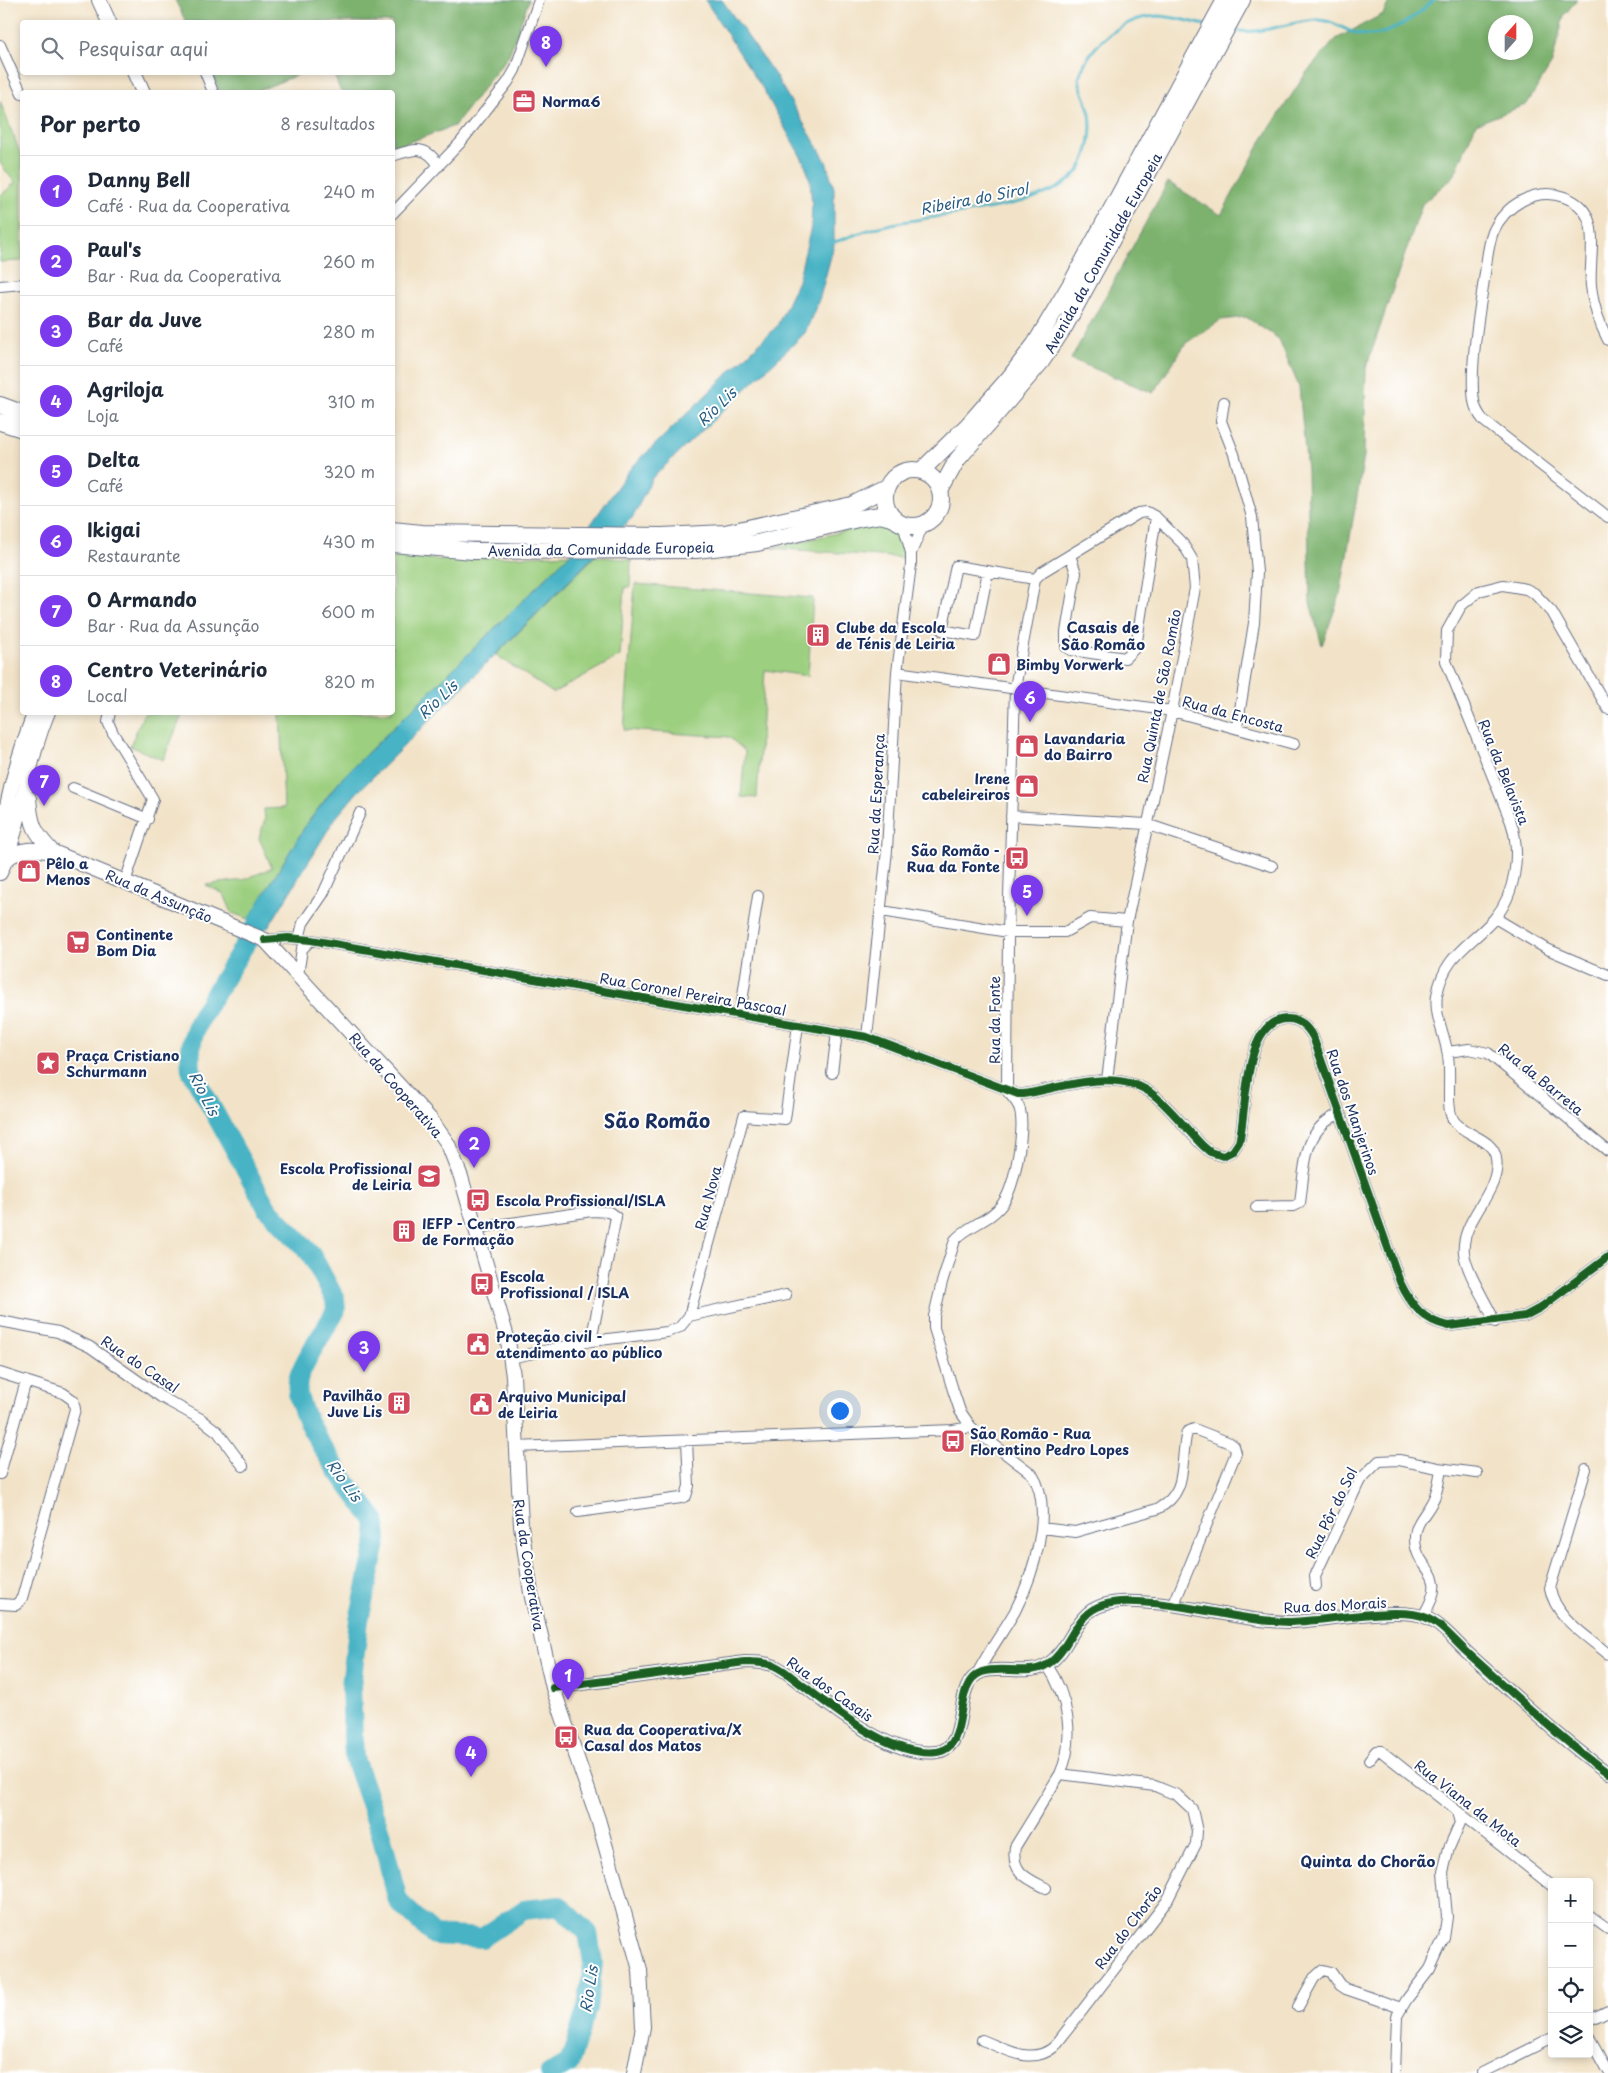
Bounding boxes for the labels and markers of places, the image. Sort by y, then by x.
pin: 8 [530,26,562,67]
office icon: Norma6 [511,88,537,114]
place label: Norma6 [542,91,601,112]
place label: Clube da Escola de Ténis de Leiria [836,617,956,654]
building icon: Clube da Escola de Ténis de Leiria [805,622,831,648]
shop icon: Bimby Vorwerk [986,651,1012,677]
place label: Bimby Vorwerk [1016,654,1124,675]
pin: 6 [1014,681,1046,722]
place label: Lavandaria do Bairro [1044,728,1126,765]
shop icon: Lavandaria do Bairro [1014,733,1040,759]
pin: 7 [28,765,60,806]
place label: Irene cabeleireiros [922,768,1010,805]
shop icon: Irene cabeleireiros [1014,773,1040,799]
place label: São Romão - Rua da Fonte [907,840,1000,877]
bus stop icon: São Romão - Rua da Fonte [1004,845,1030,871]
place label: Pêlo a Menos [46,853,91,890]
shop icon: Pêlo a Menos [16,858,42,884]
pin: 5 [1011,875,1043,916]
place label: Continente Bom Dia [96,924,174,961]
supermarket icon: Continente Bom Dia [65,929,91,955]
place label: Praça Cristiano Schurmann [66,1045,179,1082]
place icon: Praça Cristiano Schurmann [35,1050,61,1076]
pin: 2 [458,1127,490,1168]
place label: Escola Profissional de Leiria [280,1158,412,1195]
school or university icon: Escola Profissional de Leiria [416,1163,442,1189]
bus stop icon: Escola Profissional/ISLA [465,1187,491,1213]
place label: Escola Profissional/ISLA [496,1190,666,1211]
place label: IEFP - Centro de Formação [422,1213,515,1250]
building icon: IEFP - Centro de Formação [391,1218,417,1244]
place label: Escola Profissional / ISLA [500,1266,629,1303]
bus stop icon: Escola Profissional / ISLA [469,1271,495,1297]
place label: Proteção civil - atendimento ao público [496,1326,662,1363]
pin: 3 [348,1331,380,1372]
public building icon: Proteção civil - atendimento ao público [465,1331,491,1357]
place label: Pavilhão Juve Lis [323,1385,382,1422]
place label: Arquivo Municipal de Leiria [497,1386,626,1423]
building icon: Pavilhão Juve Lis [386,1390,412,1416]
public building icon: Arquivo Municipal de Leiria [468,1391,494,1417]
place label: São Romão - Rua Florentino Pedro Lopes [970,1423,1129,1460]
bus stop icon: São Romão - Rua Florentino Pedro Lopes [940,1428,966,1454]
pin: 1 [552,1659,584,1700]
place label: Rua da Cooperativa/X Casal dos Matos [584,1719,742,1756]
bus stop icon: Rua da Cooperativa/X Casal dos Matos [553,1724,579,1750]
pin: 4 [455,1736,487,1777]

